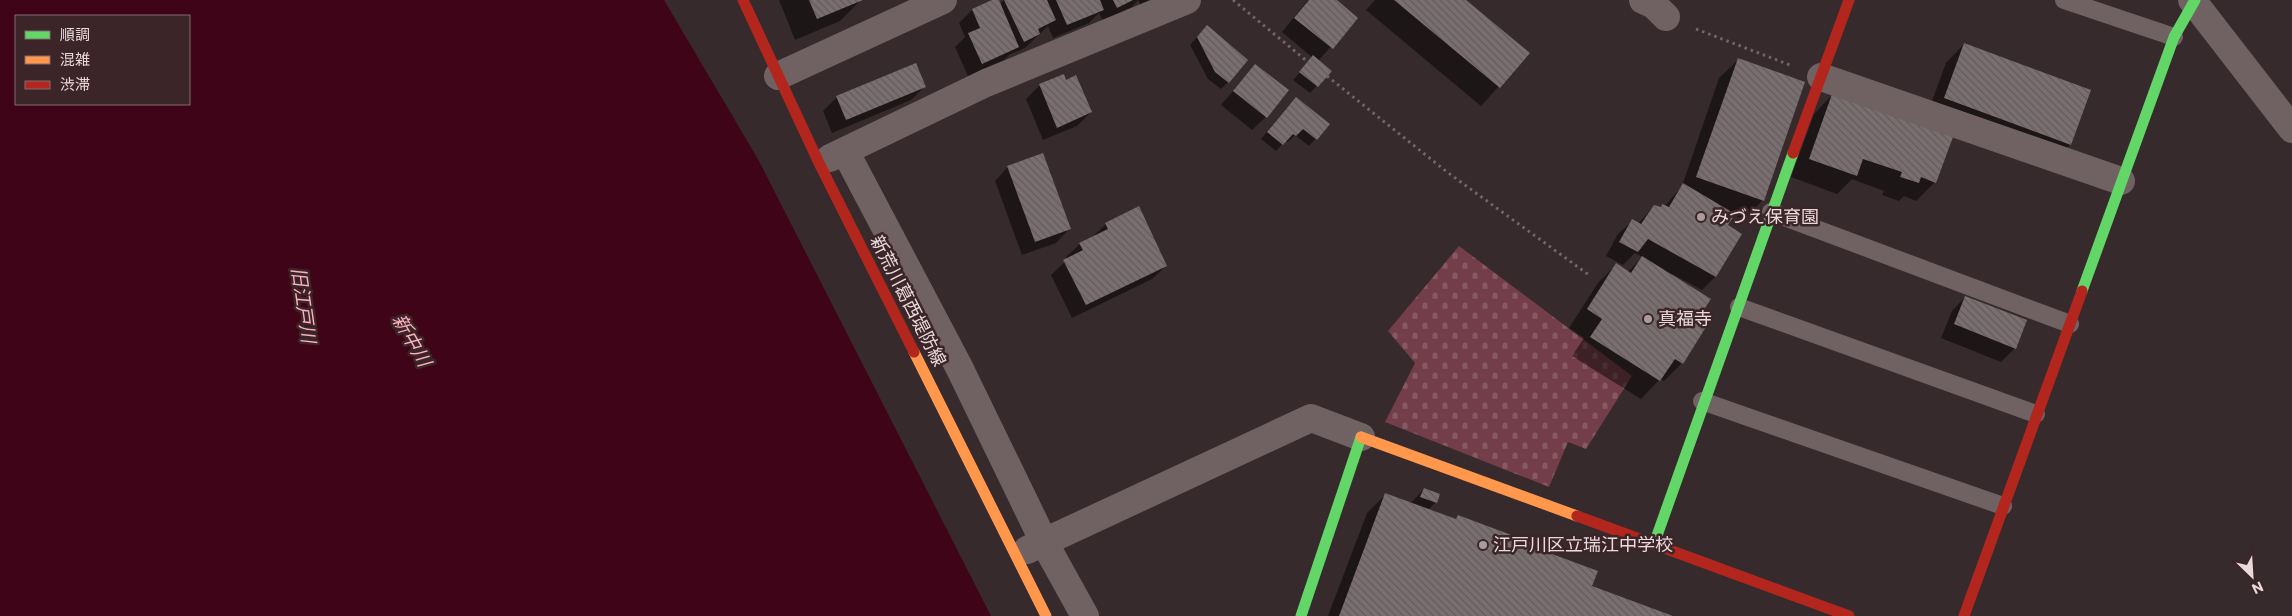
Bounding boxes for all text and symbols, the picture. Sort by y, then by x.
legend [15,15,190,105]
text: 順調 [60,25,90,43]
text: 混雑 [60,50,90,68]
text: 渋滞 [60,75,90,93]
place label: みづえ保育園 [1711,205,1819,227]
marker: みづえ保育園 [1695,211,1707,223]
street label: 新荒川葛西堤防線 [866,231,951,370]
water label: 旧江戸川 [288,266,321,346]
place label: 真福寺 [1658,307,1712,329]
water label: 新中川 [388,309,438,372]
marker: 真福寺 [1642,313,1654,325]
place label: 江戸川区立瑞江中学校 [1493,533,1673,555]
marker: 江戸川区立瑞江中学校 [1477,539,1489,551]
north arrow [2227,551,2277,601]
text: N [2249,578,2266,598]

